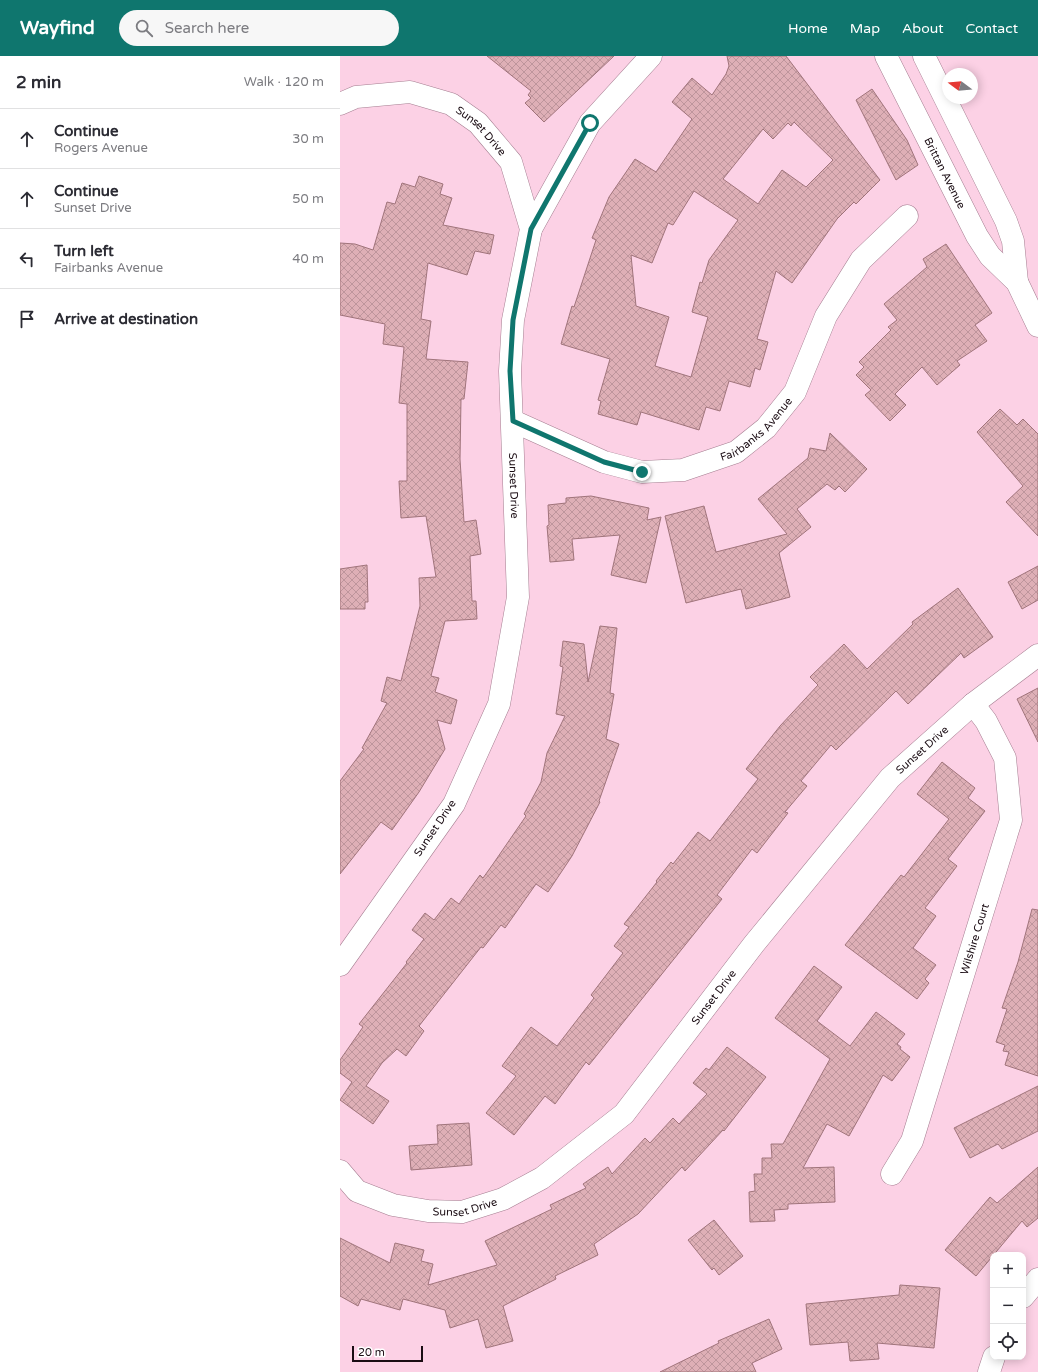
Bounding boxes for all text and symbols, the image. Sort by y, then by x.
search box [119,10,399,46]
text: Wayfind [20,17,95,39]
icon: search [133,17,155,39]
text: Search here [165,19,249,37]
text: Home [788,20,828,37]
text: Map [850,20,880,37]
text: About [902,20,944,37]
text: Contact [966,20,1018,37]
north arrow [942,68,978,104]
text: 2 min [16,72,61,93]
text: Walk · 120 m [244,74,324,90]
street label: Sunset Drive [454,103,509,158]
route start [581,114,599,132]
text: Continue [54,122,118,140]
icon: ahead [16,128,38,150]
text: 30 m [292,131,324,147]
street label: Brittan Avenue [922,135,969,211]
text: Rogers Avenue [54,140,148,156]
text: Continue [54,182,118,200]
icon: ahead [16,188,38,210]
text: 50 m [292,191,324,207]
text: Sunset Drive [54,200,132,216]
text: Turn left [54,242,114,260]
icon: left [16,248,38,270]
text: 40 m [292,251,324,267]
text: Fairbanks Avenue [54,260,163,276]
icon: arrive [16,308,38,330]
text: Arrive at destination [54,310,198,328]
street label: Fairbanks Avenue [718,395,795,463]
street label: Sunset Drive [506,453,522,519]
route end [633,463,651,481]
street label: Sunset Drive [893,723,951,776]
street label: Sunset Drive [411,797,459,859]
street label: Wilshire Court [957,902,991,976]
street label: Sunset Drive [688,967,739,1027]
street label: Sunset Drive [433,1195,499,1219]
map controls [990,1252,1026,1360]
button: + [990,1252,1026,1288]
button: − [990,1288,1026,1324]
button: locate [990,1324,1026,1360]
scale bar [352,1344,423,1363]
text: 20 m [358,1346,385,1359]

